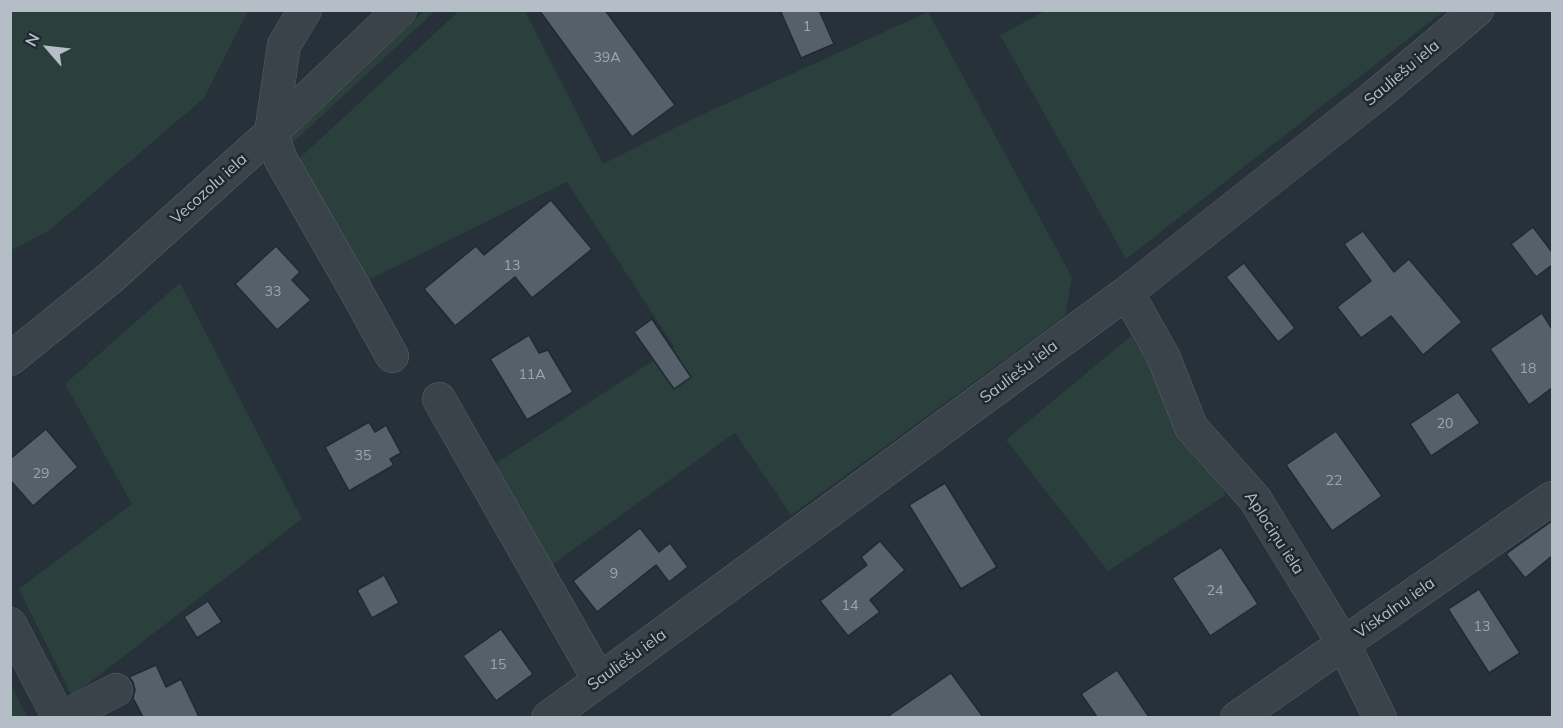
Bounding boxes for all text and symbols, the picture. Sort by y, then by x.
north arrow [18,18,78,78]
house number: 1 [803,19,811,35]
text: N [20,30,44,50]
street label: Sauliešu iela [1360,36,1444,110]
house number: 39A [593,50,621,66]
street label: Vecozolu iela [167,150,251,228]
house number: 13 [504,258,520,274]
house number: 33 [265,284,281,300]
street label: Sauliešu iela [976,337,1062,407]
house number: 18 [1520,361,1536,377]
house number: 11A [518,367,546,383]
house number: 20 [1437,416,1453,432]
house number: 35 [355,448,371,464]
house number: 29 [33,466,49,482]
house number: 22 [1326,473,1342,489]
street label: Aplociņu iela [1240,488,1308,578]
house number: 9 [610,566,618,582]
street label: Viskalnu iela [1351,573,1439,643]
house number: 24 [1207,583,1223,599]
house number: 14 [842,598,858,614]
house number: 13 [1474,619,1490,635]
street label: Sauliešu iela [584,625,670,695]
house number: 15 [490,657,506,673]

